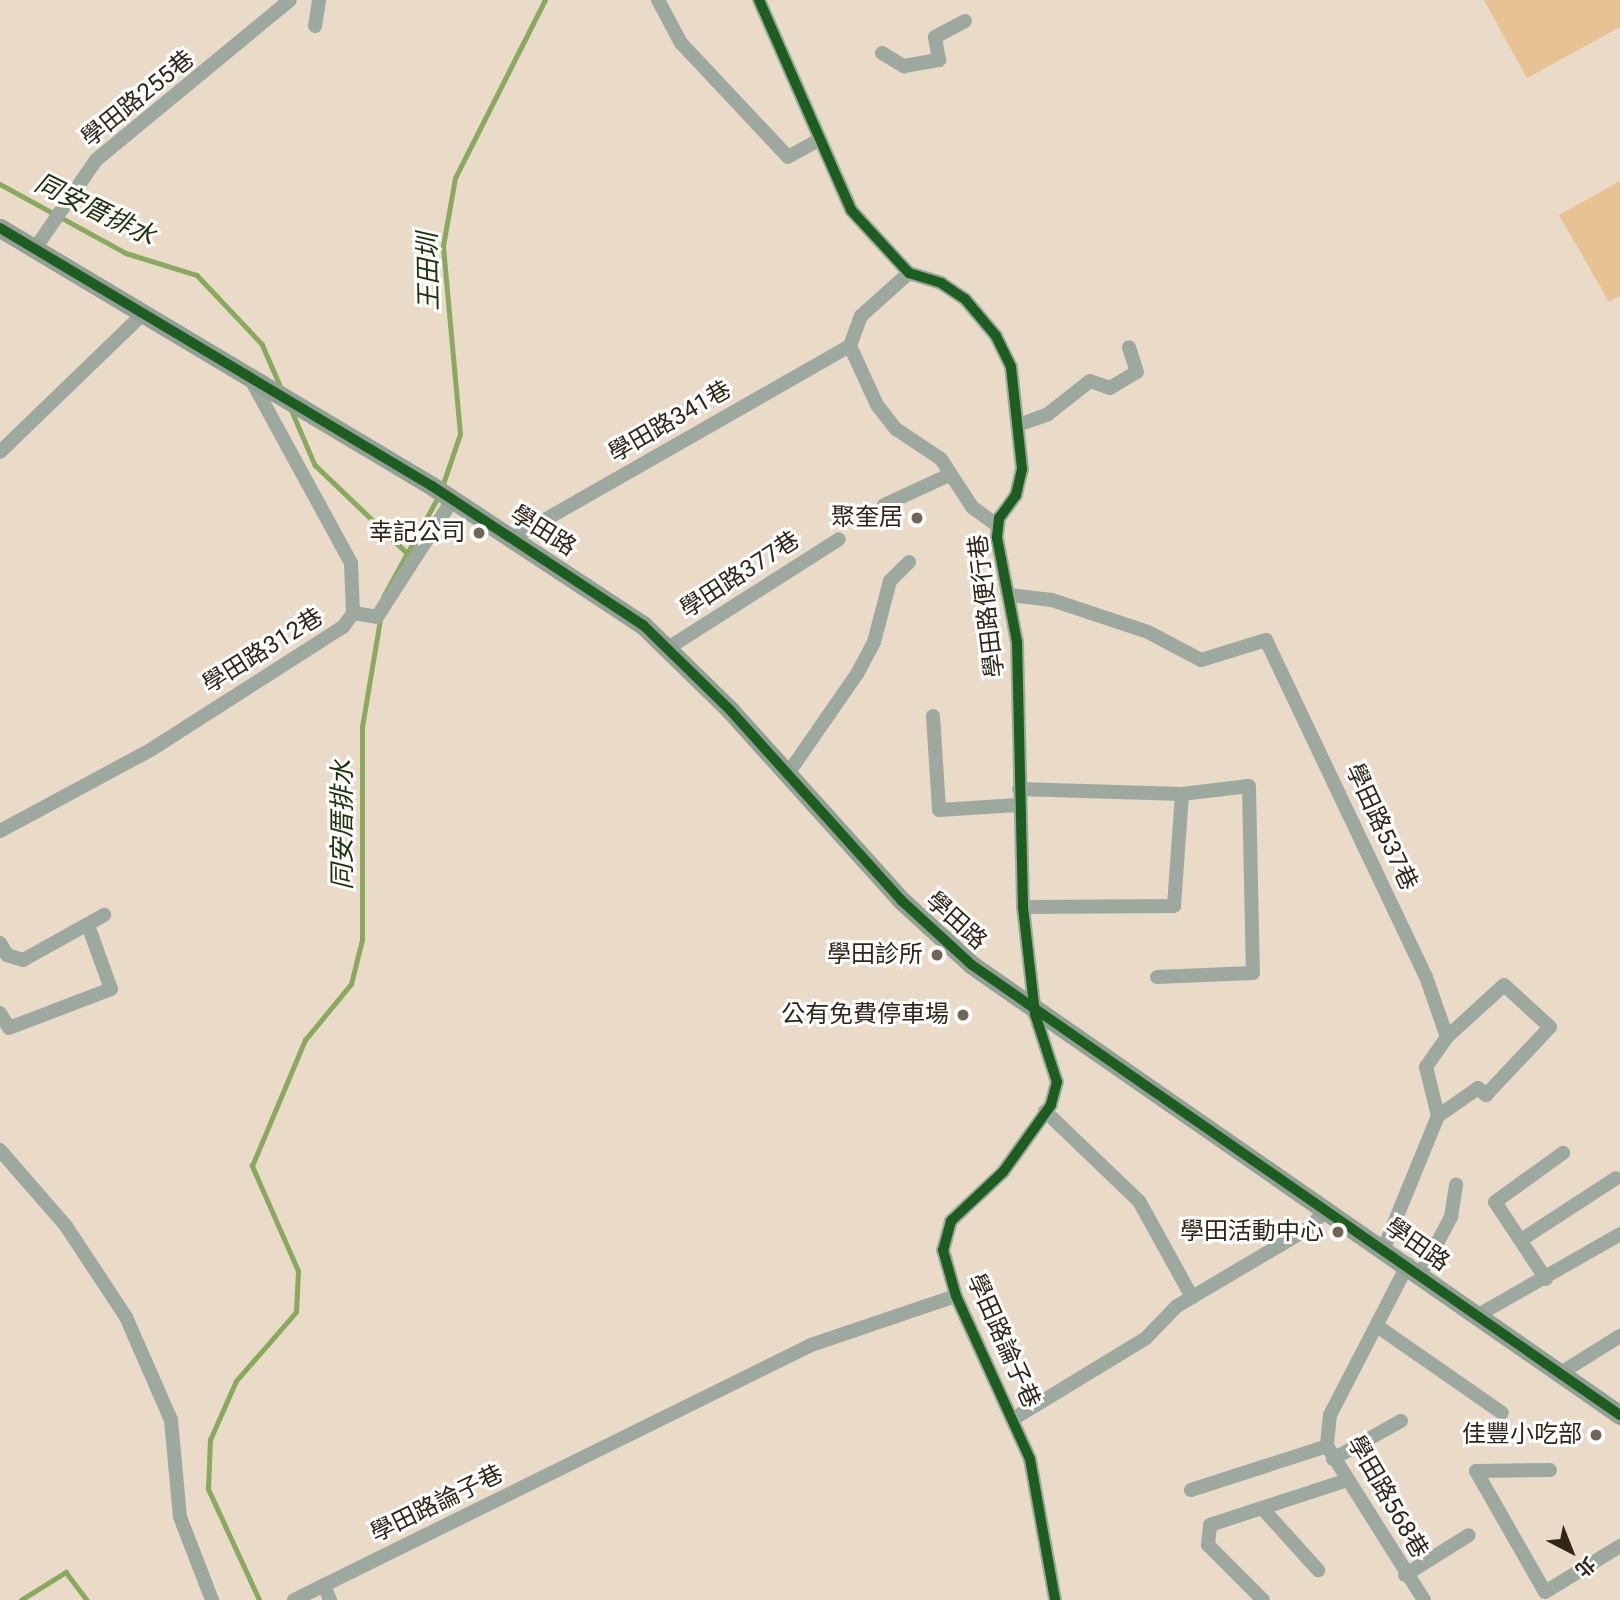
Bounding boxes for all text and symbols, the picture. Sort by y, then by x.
street label: 學田路255巷 [76,45,200,153]
water label: 同安厝排水 [30,167,160,253]
water label: 王田圳 [413,233,445,311]
street label: 學田路341巷 [604,375,736,469]
street label: 學田路 [505,500,581,562]
place label: 聚奎居 [831,504,903,532]
marker: 聚奎居 [909,510,925,526]
place label: 幸記公司 [369,519,465,547]
marker: 幸記公司 [471,525,487,541]
street label: 學田路377巷 [675,526,805,624]
street label: 學田路便行巷 [964,533,1010,679]
street label: 學田路312巷 [198,603,328,699]
street label: 學田路537巷 [1339,759,1423,895]
water label: 同安厝排水 [327,760,359,890]
street label: 學田路 [920,886,992,956]
place label: 學田診所 [827,941,923,969]
marker: 學田診所 [929,947,945,963]
place label: 公有免費停車場 [781,1001,949,1029]
marker: 公有免費停車場 [955,1007,971,1023]
street label: 學田路 [1379,1213,1455,1277]
place label: 學田活動中心 [1180,1218,1324,1246]
marker: 學田活動中心 [1330,1224,1346,1240]
street label: 學田路論子巷 [961,1269,1045,1413]
place label: 佳豐小吃部 [1462,1421,1582,1449]
marker: 佳豐小吃部 [1588,1427,1604,1443]
street label: 學田路568巷 [1340,1431,1434,1563]
street label: 學田路論子巷 [366,1459,508,1549]
north arrow [1536,1516,1606,1586]
text: 北 [1571,1552,1600,1582]

